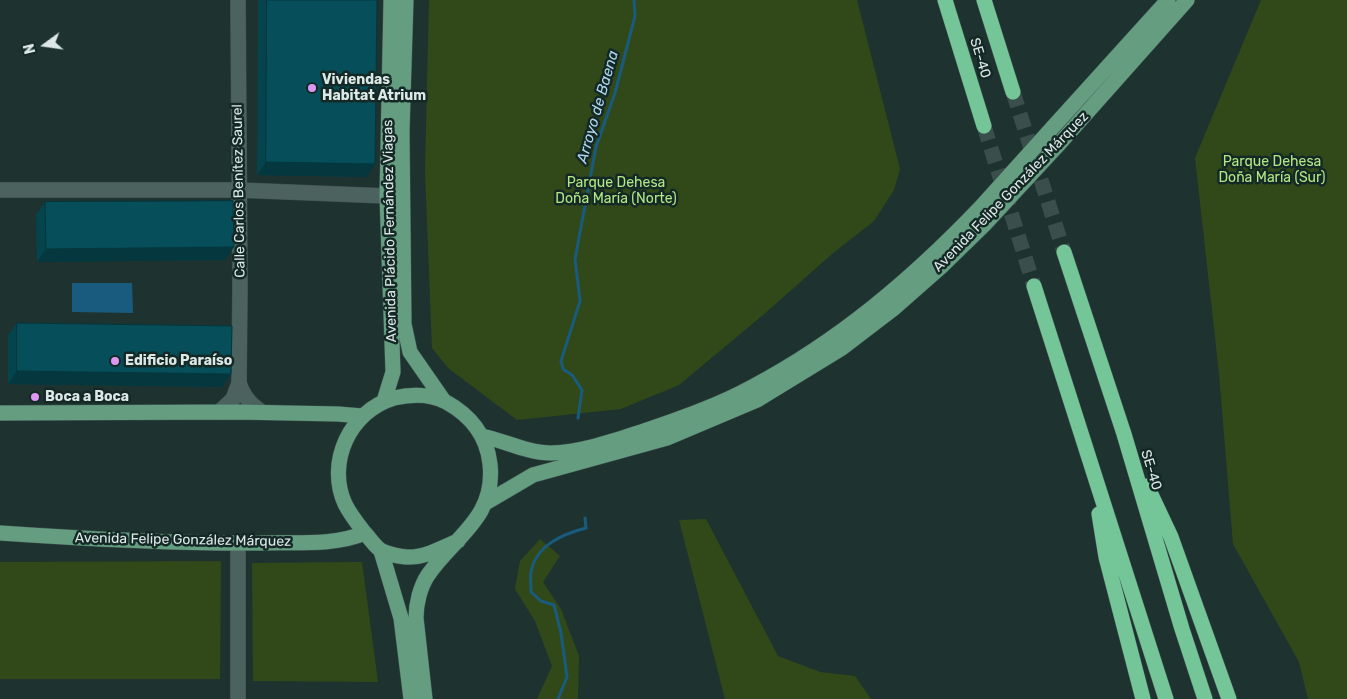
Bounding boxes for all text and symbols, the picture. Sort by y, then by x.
north arrow [20,20,70,70]
street label: SE-40 [966,36,994,80]
text: N [20,42,39,56]
water label: Arroyo de Baena [573,49,623,165]
place label: Viviendas Habitat Atrium [322,72,426,104]
marker: Viviendas Habitat Atrium [306,82,318,94]
street label: Calle Carlos Benítez Saurel [229,104,249,278]
street label: Avenida Felipe González Márquez [930,108,1092,276]
street label: Avenida Plácido Fernández Viagas [380,120,400,342]
park label: Parque Dehesa Doña María (Sur) [1218,154,1326,186]
park label: Parque Dehesa Doña María (Norte) [555,175,677,208]
place label: Edificio Paraíso [125,353,232,369]
marker: Edificio Paraíso [109,355,121,367]
place label: Boca a Boca [45,389,129,405]
marker: Boca a Boca [29,391,41,403]
street label: SE-40 [1137,448,1165,492]
street label: Avenida Felipe González Márquez [75,530,291,550]

